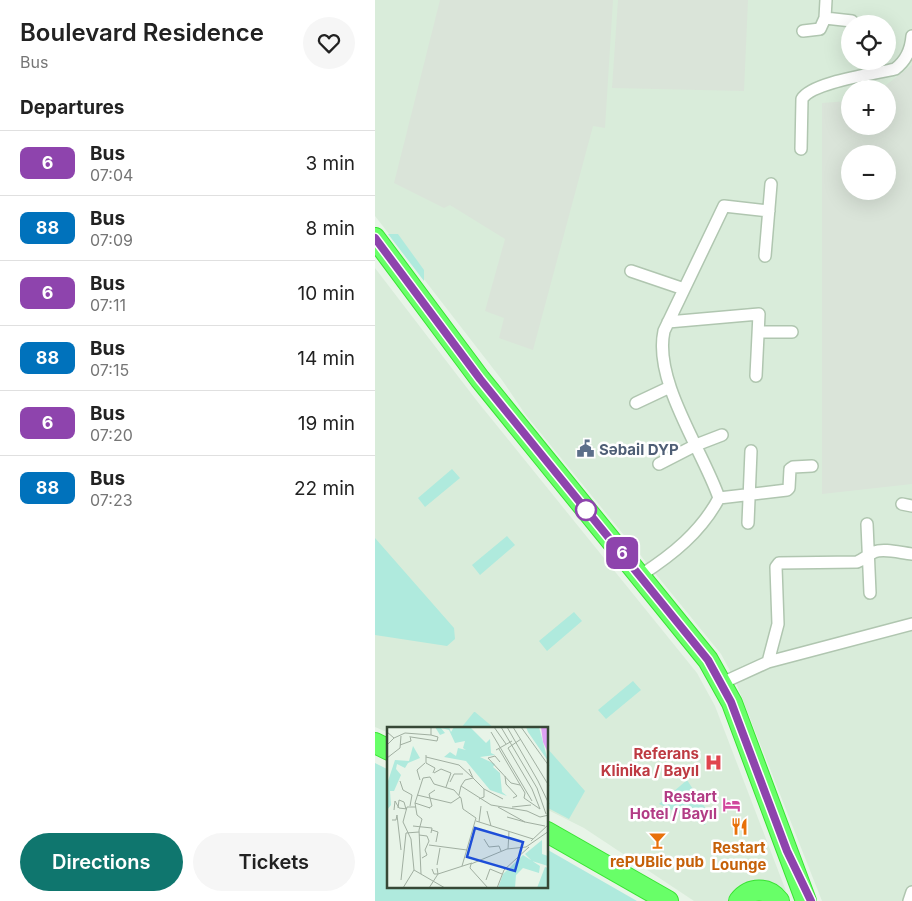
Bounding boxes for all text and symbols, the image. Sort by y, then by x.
map controls [841,15,896,200]
button: locate [841,15,896,70]
button: heart [303,17,355,69]
text: Boulevard Residence [20,18,264,47]
text: Bus [20,52,48,72]
button: + [841,80,896,135]
text: Departures [20,96,124,119]
text: Bus [90,142,125,165]
button: − [841,145,896,200]
text: 6 [42,152,53,173]
text: 3 min [305,152,355,175]
text: 07:04 [90,165,133,185]
text: Bus [90,207,125,230]
text: 88 [36,217,59,238]
text: 8 min [305,217,355,240]
text: 07:09 [90,230,133,250]
text: Bus [90,272,125,295]
text: 6 [42,282,53,303]
text: 10 min [297,282,355,305]
text: 07:11 [90,295,126,315]
text: Bus [90,337,125,360]
text: 88 [36,347,59,368]
text: 14 min [297,347,355,370]
text: 07:15 [90,360,129,380]
text: Bus [90,402,125,425]
text: 6 [42,412,53,433]
text: 19 min [298,412,355,435]
text: 07:20 [90,425,133,445]
public building icon: Səbail DYP [575,439,595,459]
place label: Səbail DYP [599,440,679,459]
text: Bus [90,467,125,490]
text: 88 [36,477,59,498]
text: 22 min [294,477,355,500]
text: 07:23 [90,490,133,510]
unlabelled marker [575,499,597,521]
line badge: 6 [606,537,638,569]
text: 6 [616,542,628,563]
inset map [387,727,549,888]
place label: Referans Klinika / Bayıl [601,744,699,780]
hospital icon: Referans Klinika / Bayıl [703,752,723,772]
place label: Restart Hotel / Bayıl [630,787,717,823]
hotel icon: Restart Hotel / Bayıl [721,795,741,815]
restaurant icon: Restart Lounge [729,816,749,836]
bar icon: rePUBlic pub [647,830,667,850]
button: Directions [20,833,183,891]
button: Tickets [193,833,355,891]
place label: Restart Lounge [712,838,766,874]
place label: rePUBlic pub [610,852,704,871]

